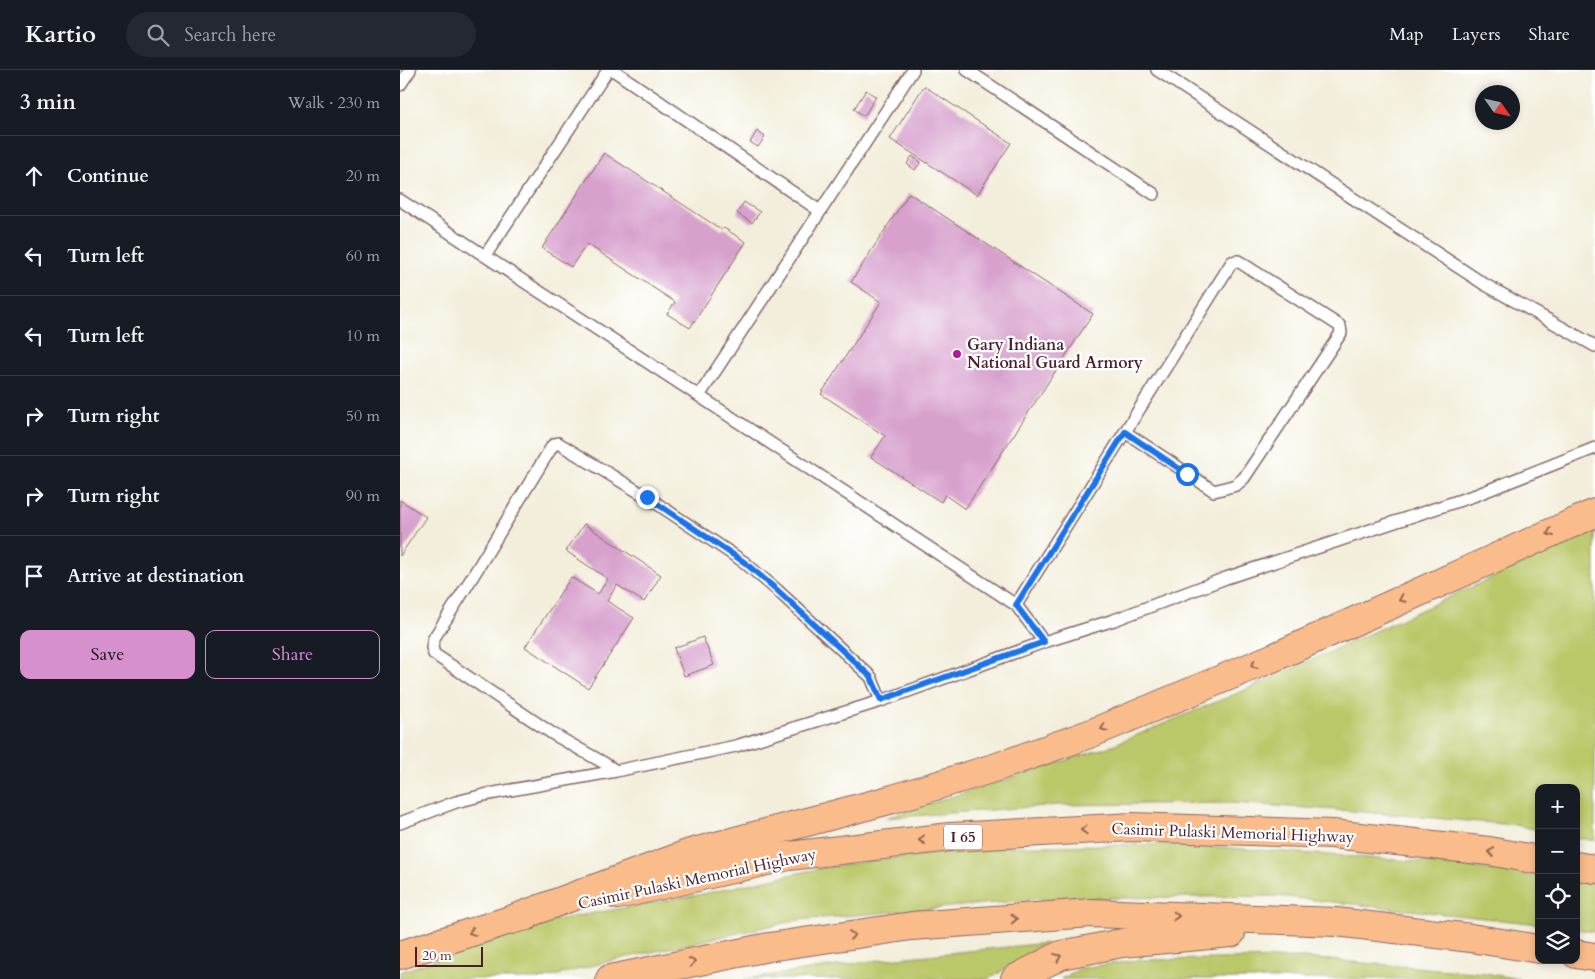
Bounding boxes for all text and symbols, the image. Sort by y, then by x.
search box [126,12,476,57]
text: Kartio [25,18,96,51]
icon: search [144,21,172,49]
text: Search here [184,22,276,48]
text: Map [1389,22,1424,47]
text: Layers [1452,22,1501,47]
text: Share [1529,22,1570,47]
north arrow [1475,85,1520,130]
text: 3 min [20,88,76,117]
text: Walk · 230 m [288,92,380,114]
icon: ahead [20,162,48,190]
text: Continue [67,163,149,189]
text: 20 m [346,165,380,187]
icon: left [20,242,48,270]
text: Turn left [67,243,144,269]
text: 60 m [346,245,380,267]
icon: left [20,322,48,350]
text: Turn left [67,323,144,349]
text: 10 m [346,325,380,347]
place label: Gary Indiana National Guard Armory [967,334,1143,374]
marker: Gary Indiana National Guard Armory [951,348,963,360]
icon: right [20,402,48,430]
text: Turn right [67,403,159,429]
text: 50 m [346,405,380,427]
route start [1176,463,1199,486]
icon: right [20,482,48,510]
text: Turn right [67,483,159,509]
text: 90 m [346,485,380,507]
route end [636,486,659,509]
one-way arrow [1546,526,1555,537]
icon: arrive [20,562,48,590]
text: Arrive at destination [67,563,244,589]
one-way arrow [1398,593,1407,604]
button: Save [20,630,195,679]
button: Share [205,630,380,679]
one-way arrow [1250,659,1259,670]
one-way arrow [1100,722,1109,733]
map controls [1535,784,1580,964]
button: + [1535,784,1580,829]
street label: Casimir Pulaski Memorial Highway [1111,818,1355,848]
road number: I 65 [944,824,982,850]
one-way arrow [1080,824,1088,835]
button: − [1535,829,1580,874]
one-way arrow [918,834,926,845]
street label: Casimir Pulaski Memorial Highway [576,843,819,915]
one-way arrow [1486,847,1495,857]
button: locate [1535,874,1580,919]
one-way arrow [1172,911,1180,921]
one-way arrow [1010,913,1018,924]
button: layers [1535,919,1580,964]
one-way arrow [469,926,477,936]
one-way arrow [848,930,856,941]
scale bar [415,944,482,967]
text: 20 m [422,946,452,965]
one-way arrow [1053,953,1062,963]
one-way arrow [687,957,696,968]

